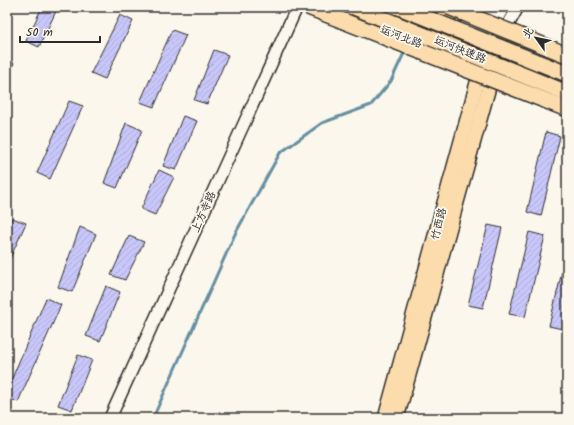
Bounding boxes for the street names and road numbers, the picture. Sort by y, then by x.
street label: 运河北路 [377,21,425,53]
street label: 运河快速路 [431,31,489,69]
street label: 上方寺路 [187,188,221,236]
street label: 竹西路 [426,206,452,242]

